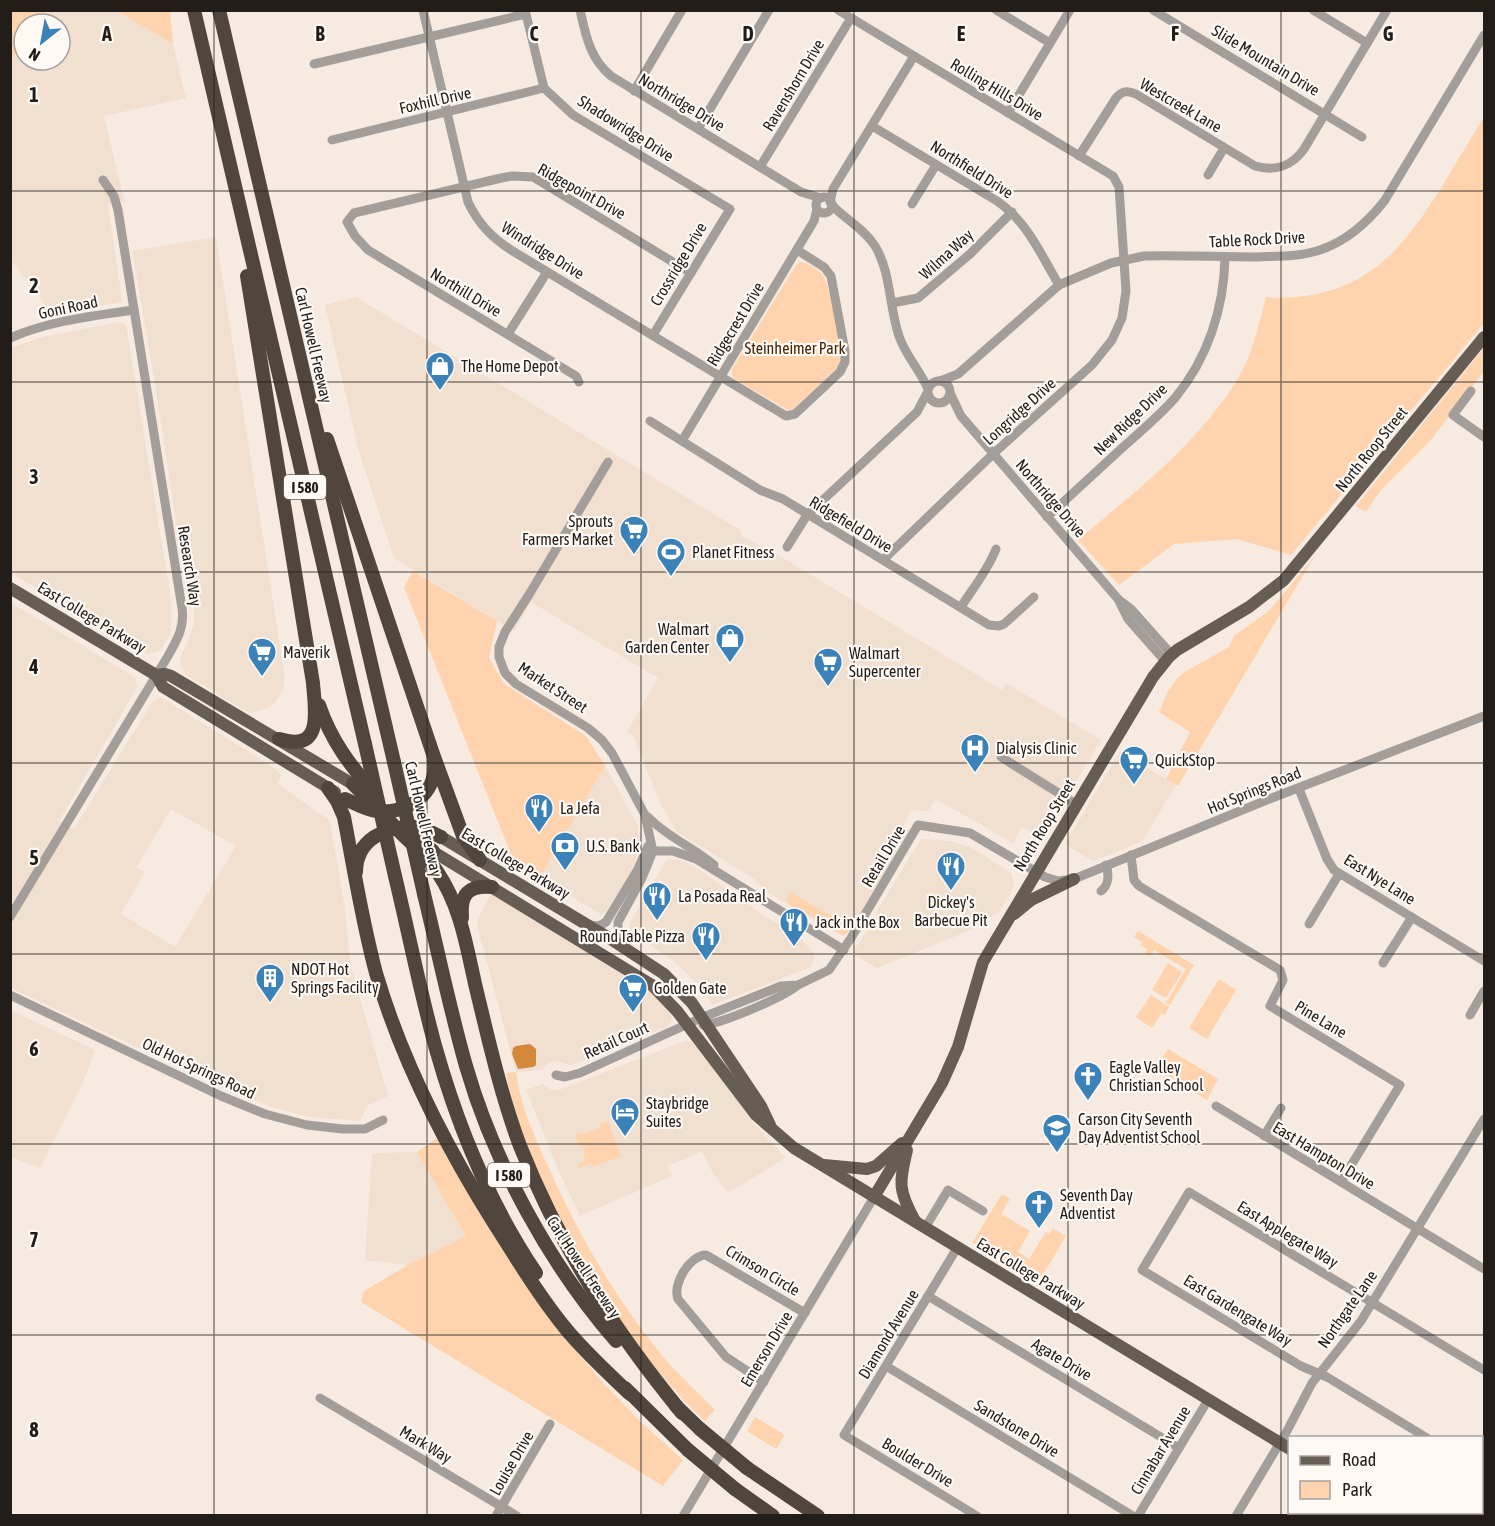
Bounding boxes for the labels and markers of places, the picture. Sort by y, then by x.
shop icon: The Home Depot [424,350,456,392]
place label: The Home Depot [461,357,559,376]
place label: Sprouts Farmers Market [522,512,613,548]
supermarket icon: Sprouts Farmers Market [618,514,650,556]
sports icon: Planet Fitness [655,536,687,578]
place label: Planet Fitness [692,543,775,561]
place label: Walmart Garden Center [625,620,709,656]
shop icon: Walmart Garden Center [714,622,746,664]
supermarket icon: Maverik [246,636,278,678]
place label: Maverik [283,643,330,661]
place label: Walmart Supercenter [849,644,921,681]
supermarket icon: Walmart Supercenter [812,646,844,688]
hospital icon: Dialysis Clinic [959,732,991,774]
place label: Dialysis Clinic [996,739,1076,758]
supermarket icon: QuickStop [1118,744,1150,786]
place label: QuickStop [1155,751,1215,770]
restaurant icon: La Jefa [523,792,555,834]
place label: La Jefa [560,799,600,817]
bank icon: U.S. Bank [549,830,581,872]
place label: U.S. Bank [586,837,640,855]
restaurant icon: Dickey's Barbecue Pit [935,850,967,892]
restaurant icon: La Posada Real [641,880,673,922]
place label: La Posada Real [678,887,767,905]
place label: Dickey's Barbecue Pit [914,893,988,929]
restaurant icon: Jack in the Box [778,906,810,948]
place label: Jack in the Box [815,913,900,931]
restaurant icon: Round Table Pizza [690,920,722,962]
place label: Round Table Pizza [580,927,685,945]
place label: NDOT Hot Springs Facility [291,960,379,997]
building icon: NDOT Hot Springs Facility [254,962,286,1004]
supermarket icon: Golden Gate [617,972,649,1014]
place label: Golden Gate [654,979,727,997]
place label: Eagle Valley Christian School [1109,1058,1204,1094]
church icon: Eagle Valley Christian School [1072,1060,1104,1102]
place label: Staybridge Suites [646,1094,709,1130]
hotel icon: Staybridge Suites [609,1096,641,1138]
place label: Carson City Seventh Day Adventist School [1078,1110,1201,1147]
school or university icon: Carson City Seventh Day Adventist School [1041,1112,1073,1154]
place label: Seventh Day Adventist [1060,1186,1133,1222]
church icon: Seventh Day Adventist [1023,1188,1055,1230]

